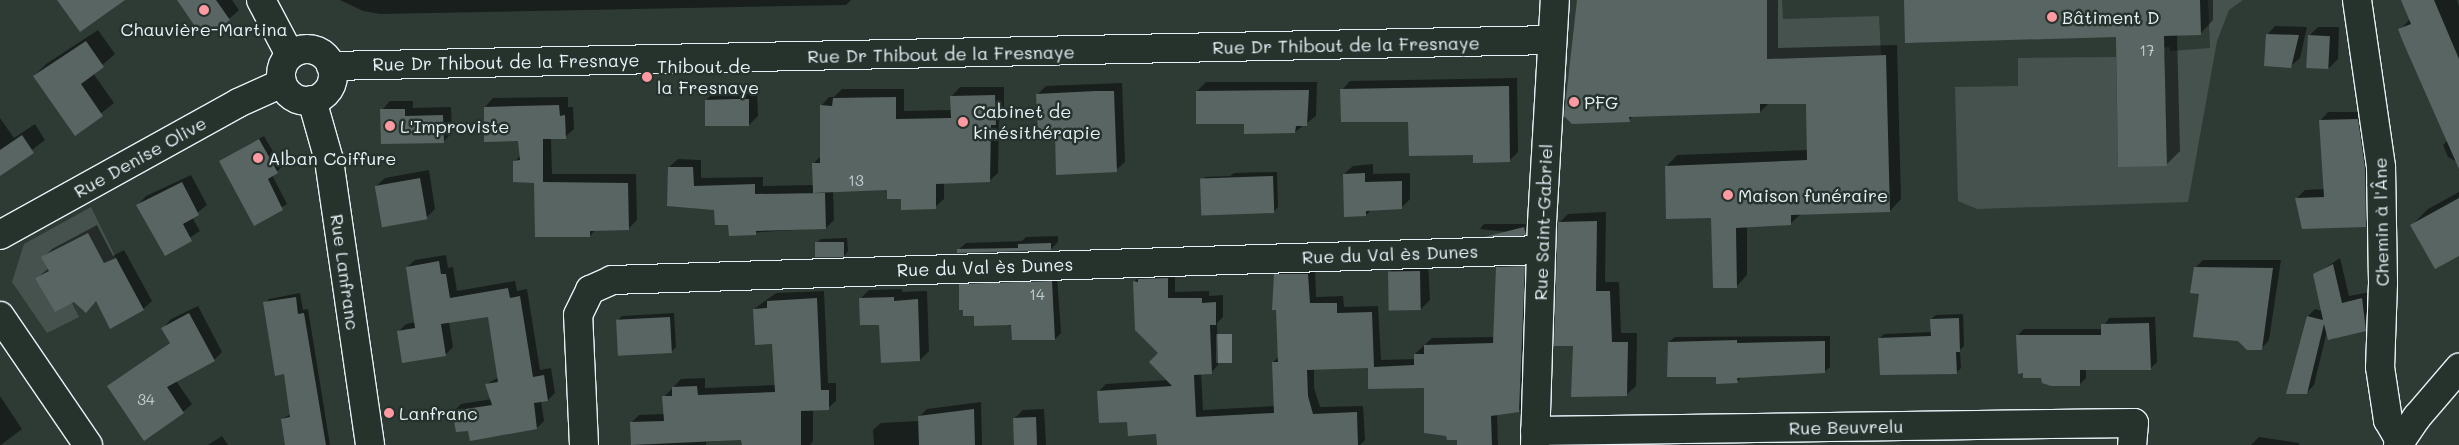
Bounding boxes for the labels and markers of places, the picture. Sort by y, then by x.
marker: Chauvière-Martina [198,4,210,16]
place label: Bâtiment D [2062,6,2159,28]
marker: Bâtiment D [2046,11,2058,23]
place label: Chauvière-Martina [120,18,288,40]
place label: Thibout de la Fresnaye [657,56,759,98]
marker: Thibout de la Fresnaye [641,71,653,83]
place label: PFG [1584,91,1618,113]
marker: PFG [1568,96,1580,108]
place label: Cabinet de kinésithérapie [973,101,1101,144]
place label: L'Improviste [400,115,509,137]
marker: Cabinet de kinésithérapie [957,116,969,128]
marker: L'Improviste [384,120,396,132]
place label: Alban Coiffure [268,147,396,169]
marker: Alban Coiffure [252,152,264,164]
place label: Maison funéraire [1738,184,1888,206]
marker: Maison funéraire [1722,189,1734,201]
place label: Lanfranc [399,402,477,424]
marker: Lanfranc [383,407,395,419]

